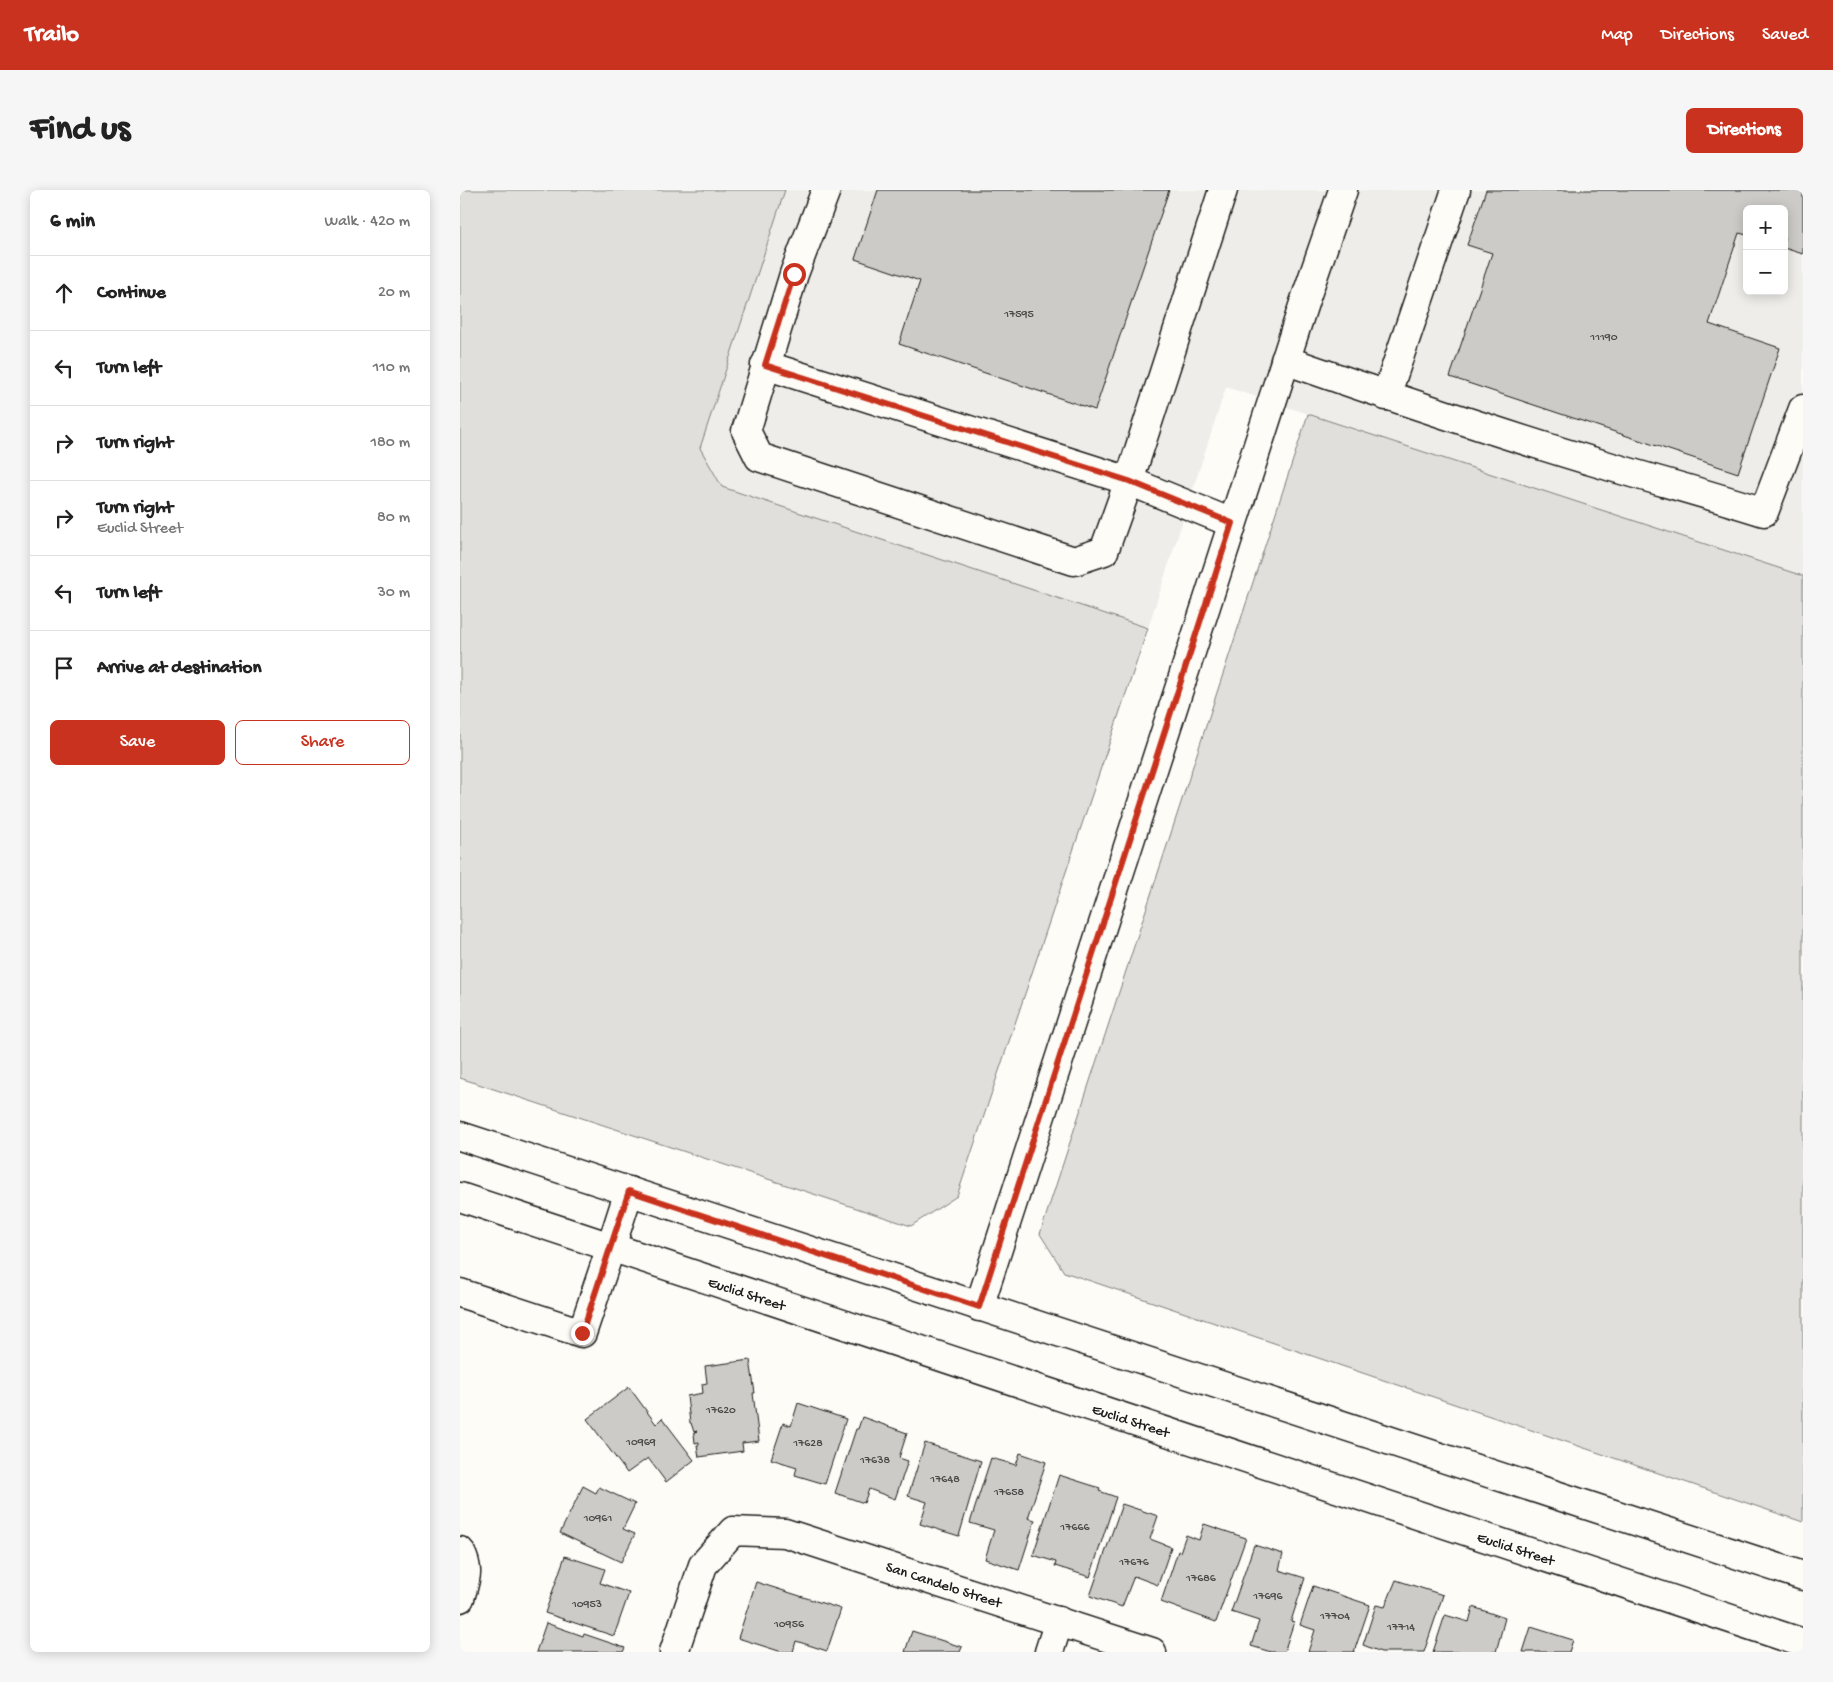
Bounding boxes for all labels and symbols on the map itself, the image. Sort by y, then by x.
route start [783,263,806,286]
house number: 17595 [1003,308,1034,322]
house number: 11190 [1589,331,1618,345]
street label: Euclid Street [705,1274,789,1316]
route end [571,1322,594,1345]
street label: Euclid Street [1089,1401,1173,1443]
house number: 17620 [705,1404,736,1418]
house number: 10969 [625,1436,656,1450]
house number: 17628 [792,1437,823,1451]
house number: 17638 [859,1454,890,1468]
house number: 17648 [929,1473,960,1487]
house number: 17658 [993,1486,1024,1500]
house number: 10961 [583,1512,612,1526]
house number: 17666 [1059,1521,1091,1535]
street label: Euclid Street [1474,1529,1558,1571]
house number: 17676 [1118,1556,1150,1570]
street label: San Candelo Street [883,1559,1005,1614]
house number: 17686 [1185,1572,1217,1586]
house number: 17696 [1252,1590,1284,1604]
house number: 10953 [571,1598,602,1612]
house number: 17704 [1319,1610,1350,1624]
house number: 10956 [773,1618,805,1632]
house number: 17714 [1386,1621,1415,1635]

